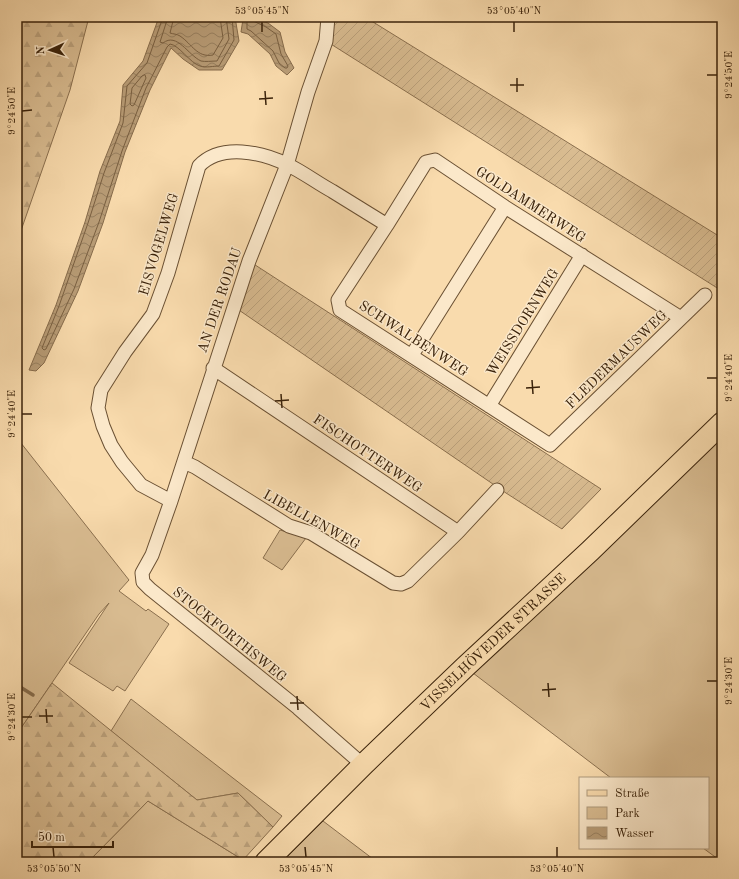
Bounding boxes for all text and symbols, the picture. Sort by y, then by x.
text: 53°05'45"N [235,6,290,16]
text: 53°05'40"N [487,6,542,16]
north arrow [30,30,70,70]
text: N [36,45,47,55]
text: 9°24'50"E [724,51,734,99]
text: 9°24'50"E [7,87,17,135]
street label: GOLDAMMERWEG [473,164,588,246]
street label: EISVOGELWEG [137,191,181,297]
street label: AN DER RODAU [195,246,245,355]
street label: WEISSDORNWEG [484,266,562,379]
street label: SCHWALBENWEG [356,298,470,379]
street label: FLEDERMAUSWEG [563,308,670,412]
text: 9°24'40"E [724,354,734,402]
text: 9°24'40"E [7,390,17,438]
street label: FISCHOTTERWEG [310,412,425,495]
street label: LIBELLENWEG [261,488,362,552]
street label: VISSELHÖVEDER STRASSE [418,571,569,714]
street label: STOCKFORTHSWEG [170,585,289,685]
text: 9°24'30"E [724,657,734,705]
text: 9°24'30"E [7,693,17,741]
legend [579,777,709,849]
text: Straße [615,788,650,800]
text: Park [615,808,640,820]
scale bar [32,823,113,849]
text: Wasser [615,828,654,840]
text: 50 m [38,831,65,844]
text: 53°05'50"N [27,864,82,874]
text: 53°05'45"N [279,864,334,874]
text: 53°05'40"N [530,864,585,874]

